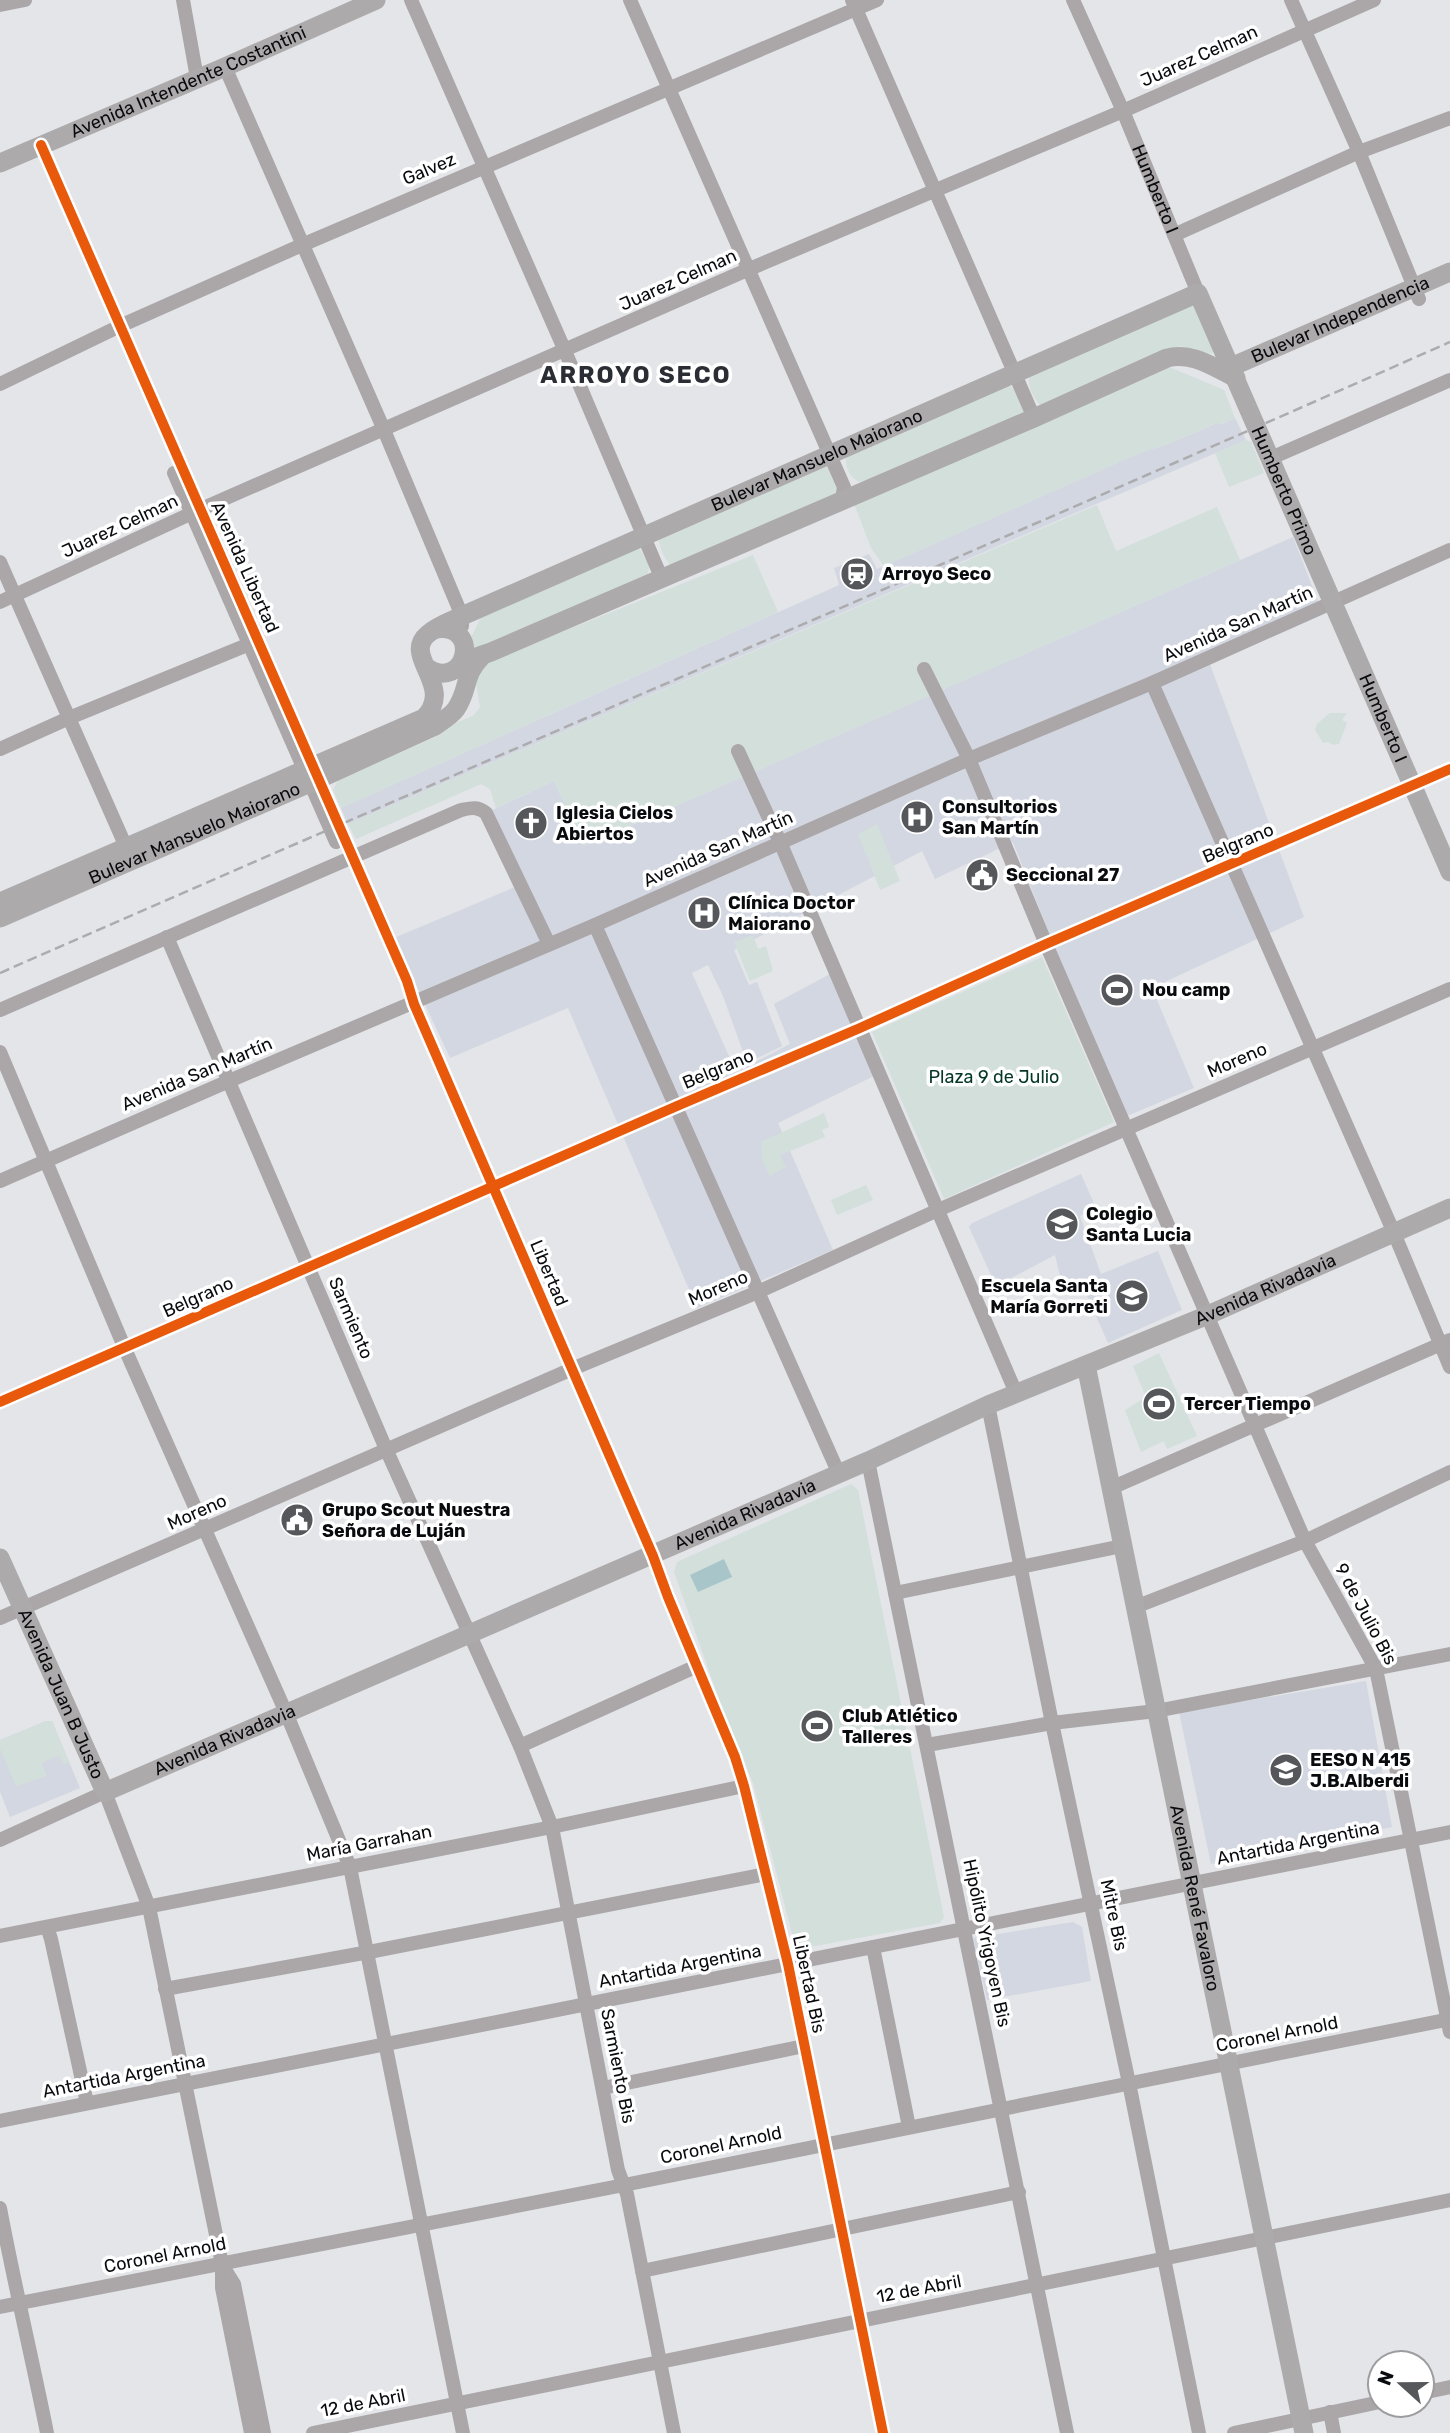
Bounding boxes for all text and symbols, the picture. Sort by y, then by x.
street label: Juarez Celman [1137,20,1261,92]
street label: Avenida Intendente Costantini [67,21,310,143]
street label: Humberto I [1127,141,1183,237]
street label: Galvez [399,148,459,190]
street label: Juarez Celman [616,244,740,316]
street label: Bulevar Independencia [1248,271,1433,368]
district label: ARROYO SECO [540,361,732,389]
street label: Bulevar Mansuelo Maiorano [708,404,926,516]
street label: Humberto Primo [1246,423,1322,559]
street label: Juarez Celman [58,489,182,563]
street label: Avenida Libertad [206,498,284,636]
station icon: Arroyo Seco [838,555,876,593]
place label: Arroyo Seco [882,563,991,585]
street label: Avenida San Martín [1160,581,1316,667]
street label: Humberto I [1354,671,1412,766]
street label: Bulevar Mansuelo Maiorano [85,778,304,889]
place label: Consultorios San Martín [942,796,1058,839]
hospital icon: Consultorios San Martín [898,798,936,836]
place label: Iglesia Cielos Abiertos [556,802,673,845]
church icon: Iglesia Cielos Abiertos [512,804,550,842]
street label: Avenida San Martín [640,806,796,892]
street label: Belgrano [1199,818,1277,868]
public building icon: Seccional 27 [963,856,1001,894]
place label: Seccional 27 [1006,864,1119,886]
place label: Clínica Doctor Maiorano [728,892,855,935]
hospital icon: Clínica Doctor Maiorano [685,894,723,932]
sports icon: Nou camp [1098,971,1136,1009]
place label: Nou camp [1142,979,1230,1001]
street label: Avenida San Martín [118,1032,276,1116]
street label: Moreno [1204,1038,1270,1082]
street label: Belgrano [679,1044,757,1094]
park label: Plaza 9 de Julio [929,1066,1059,1088]
place label: Colegio Santa Lucia [1086,1203,1191,1246]
school or university icon: Colegio Santa Lucia [1043,1205,1081,1243]
street label: Libertad [525,1237,573,1309]
street label: Avenida Rivadavia [1191,1249,1339,1330]
street label: Moreno [685,1266,751,1310]
street label: Belgrano [159,1272,237,1322]
street label: Sarmiento [324,1274,378,1362]
place label: Escuela Santa María Gorreti [981,1275,1108,1318]
school or university icon: Escuela Santa María Gorreti [1113,1277,1151,1315]
sports icon: Tercer Tiempo [1140,1385,1178,1423]
place label: Tercer Tiempo [1184,1393,1311,1415]
street label: Avenida Rivadavia [671,1474,819,1555]
street label: Moreno [164,1489,230,1535]
place label: Grupo Scout Nuestra Señora de Luján [322,1499,510,1542]
public building icon: Grupo Scout Nuestra Señora de Luján [278,1501,316,1539]
street label: 9 de Julio Bis [1330,1560,1402,1668]
street label: Avenida Juan B Justo [13,1605,109,1783]
street label: Avenida Rivadavia [151,1700,299,1780]
place label: Club Atlético Talleres [842,1705,958,1748]
sports icon: Club Atlético Talleres [798,1707,836,1745]
place label: EESO N 415 J.B.Alberdi [1310,1749,1411,1792]
school or university icon: EESO N 415 J.B.Alberdi [1267,1751,1305,1789]
street label: Avenida René Favaloro [1165,1803,1225,1993]
street label: Antartida Argentina [1215,1816,1381,1870]
street label: María Garrahan [304,1820,434,1866]
street label: Hipólito Yrigoyen Bis [958,1857,1016,2029]
street label: Mitre Bis [1096,1877,1132,1953]
street label: Libertad Bis [788,1933,830,2035]
street label: Antartida Argentina [597,1939,763,1993]
street label: Sarmiento Bis [596,2007,640,2125]
street label: Coronel Arnold [1214,2011,1340,2057]
street label: Antartida Argentina [41,2049,207,2103]
street label: Coronel Arnold [658,2121,784,2169]
street label: Coronel Arnold [102,2232,228,2278]
street label: 12 de Abril [875,2270,963,2308]
north arrow [1366,2349,1436,2419]
text: N [1372,2368,1399,2389]
street label: 12 de Abril [319,2384,407,2422]

